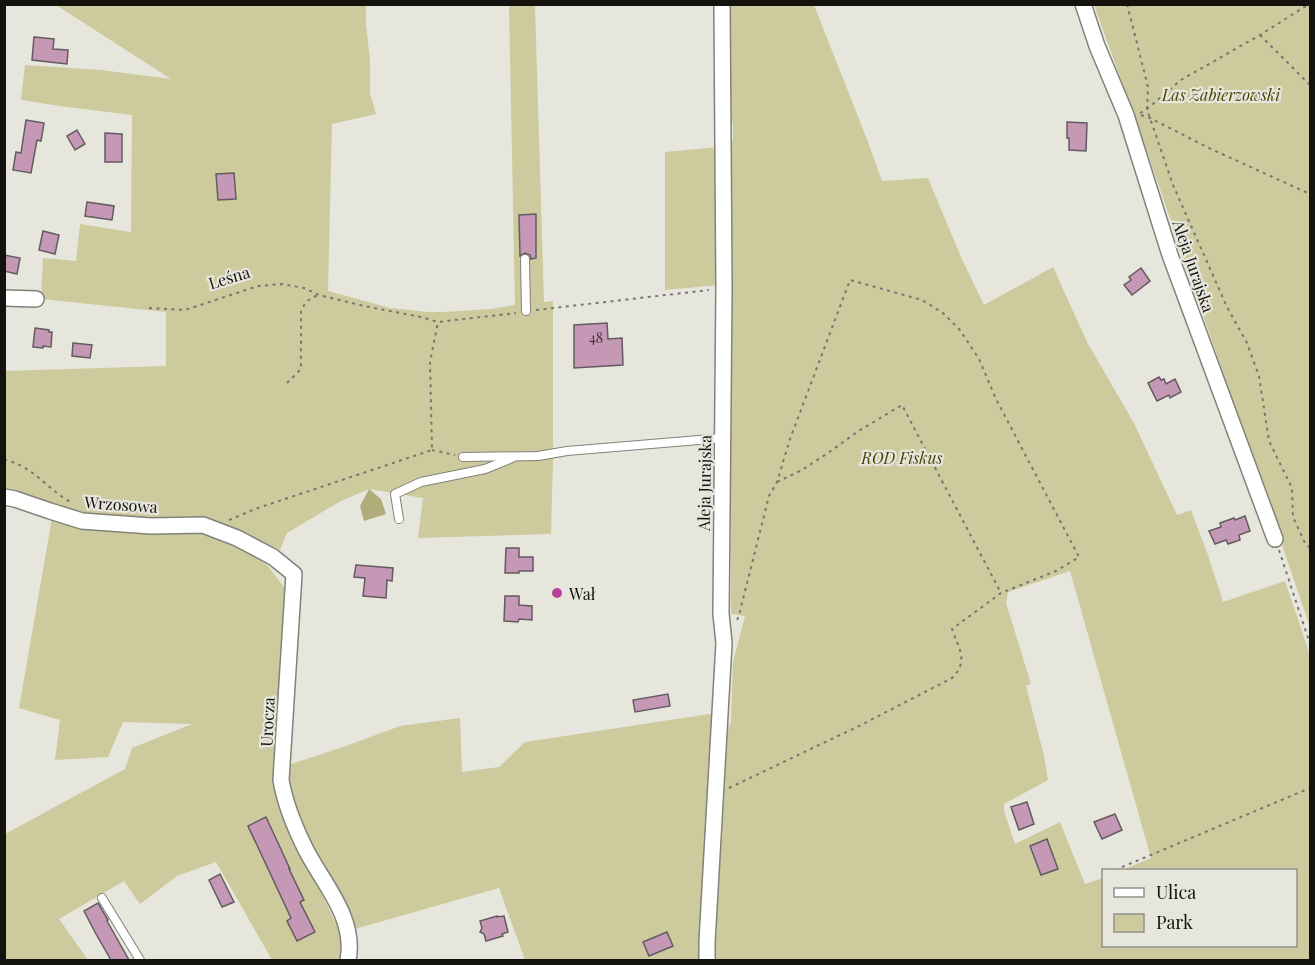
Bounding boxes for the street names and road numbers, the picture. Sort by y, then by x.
street label: Aleja Jurajska [1168,216,1220,315]
street label: Leśna [206,261,252,293]
street label: Aleja Jurajska [693,435,715,532]
street label: Wrzosowa [83,491,158,517]
street label: Urocza [255,697,279,747]

